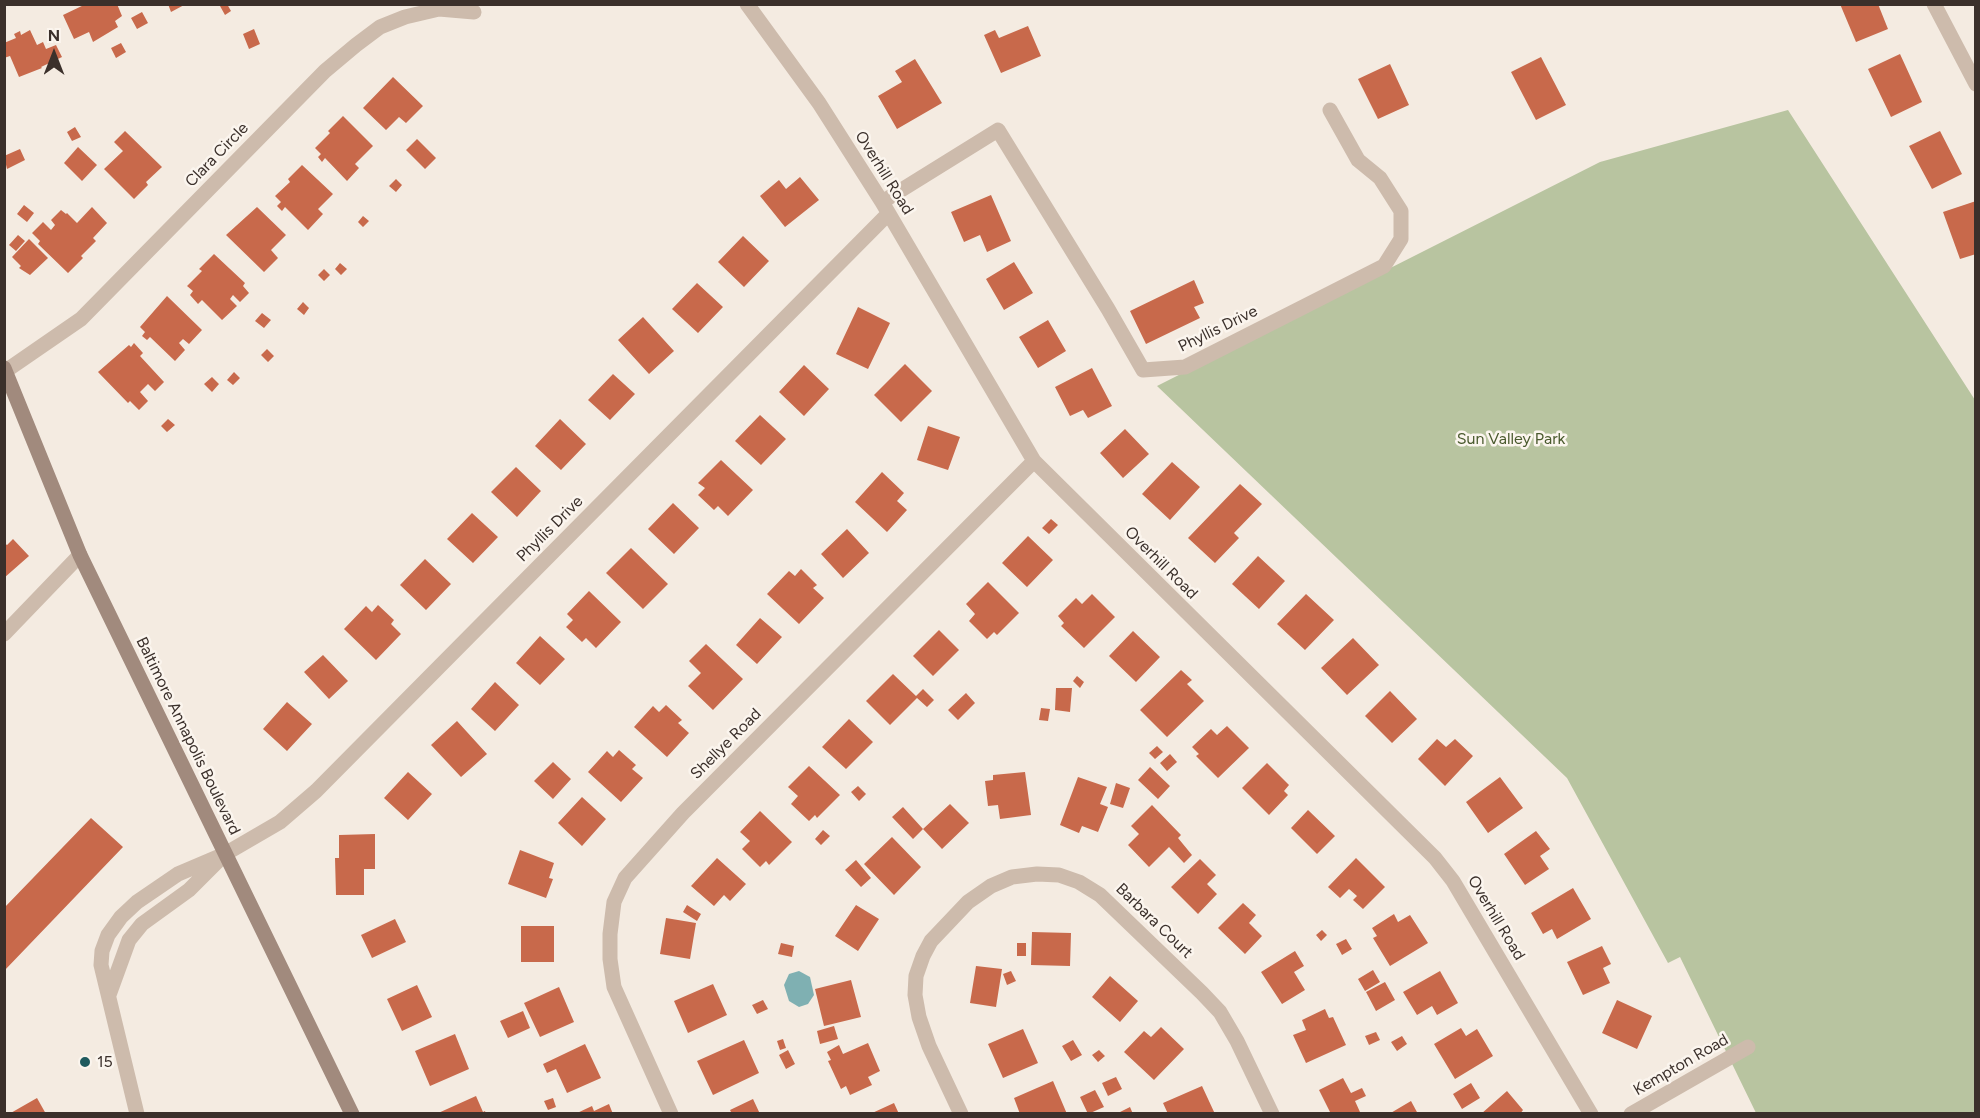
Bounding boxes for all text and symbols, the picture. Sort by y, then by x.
north arrow [24,24,84,84]
text: N [48,26,60,45]
street label: Clara Circle [182,119,252,191]
street label: Overhill Road [851,128,917,218]
street label: Phyllis Drive [1175,302,1261,356]
park label: Sun Valley Park [1457,429,1565,449]
street label: Phyllis Drive [513,492,587,566]
street label: Overhill Road [1121,523,1201,603]
street label: Baltimore Annapolis Boulevard [132,634,244,838]
street label: Shellye Road [687,705,765,783]
street label: Overhill Road [1463,872,1529,964]
street label: Barbara Court [1112,880,1196,962]
street label: Kempton Road [1630,1030,1732,1100]
place label: 15 [97,1052,113,1072]
marker: 15 [78,1055,92,1069]

